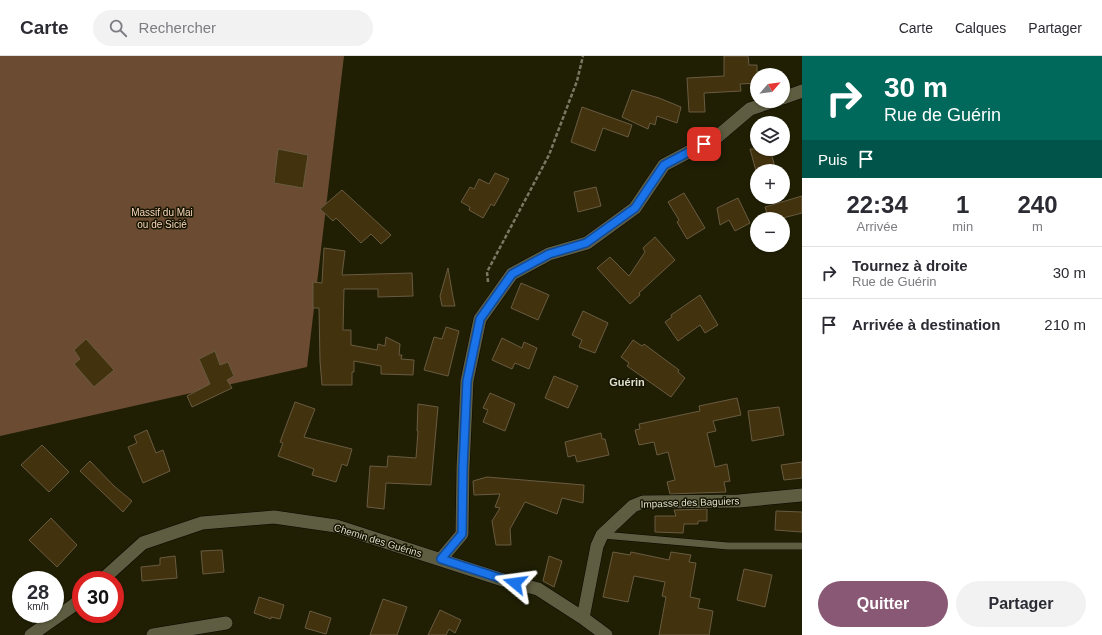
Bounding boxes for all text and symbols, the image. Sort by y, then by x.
search box [93,10,373,46]
text: Carte [20,17,69,38]
icon: search [107,17,129,39]
text: Rechercher [139,19,216,36]
text: Carte [899,20,933,36]
text: Calques [955,20,1006,36]
text: Partager [1028,20,1082,36]
north arrow [750,68,790,108]
map controls [750,68,790,252]
icon: right [818,72,870,124]
text: 30 m [884,72,948,103]
text: Rue de Guérin [884,105,1001,125]
button: layers [750,116,790,156]
pin [687,127,721,161]
icon: arrive [693,133,715,155]
icon: arrive [855,148,877,170]
text: Puis [818,151,847,168]
button: + [750,164,790,204]
text: 22:34 [846,191,908,218]
text: 1 [956,191,969,218]
text: 240 [1018,191,1058,218]
park label: Massif du Mai ou de Sicié [131,207,193,230]
button: − [750,212,790,252]
text: Arrivée [856,219,898,234]
text: min [952,219,973,234]
text: m [1032,219,1043,234]
text: Tournez à droite [852,257,968,274]
icon: right [818,262,840,284]
text: 30 m [1053,264,1086,281]
text: Rue de Guérin [852,274,937,289]
icon: arrive [818,314,840,336]
text: Arrivée à destination [852,316,1000,333]
text: 210 m [1044,316,1086,333]
district label: Guérin [609,376,645,388]
street label: Impasse des Baguiers [640,495,740,510]
street label: Chemin des Guérins [333,522,423,559]
position arrow [494,562,536,604]
speed limit sign: 30 [72,571,124,623]
text: 28 [27,581,49,603]
button: Quitter [818,581,948,627]
button: Partager [956,581,1086,627]
text: km/h [27,601,49,612]

